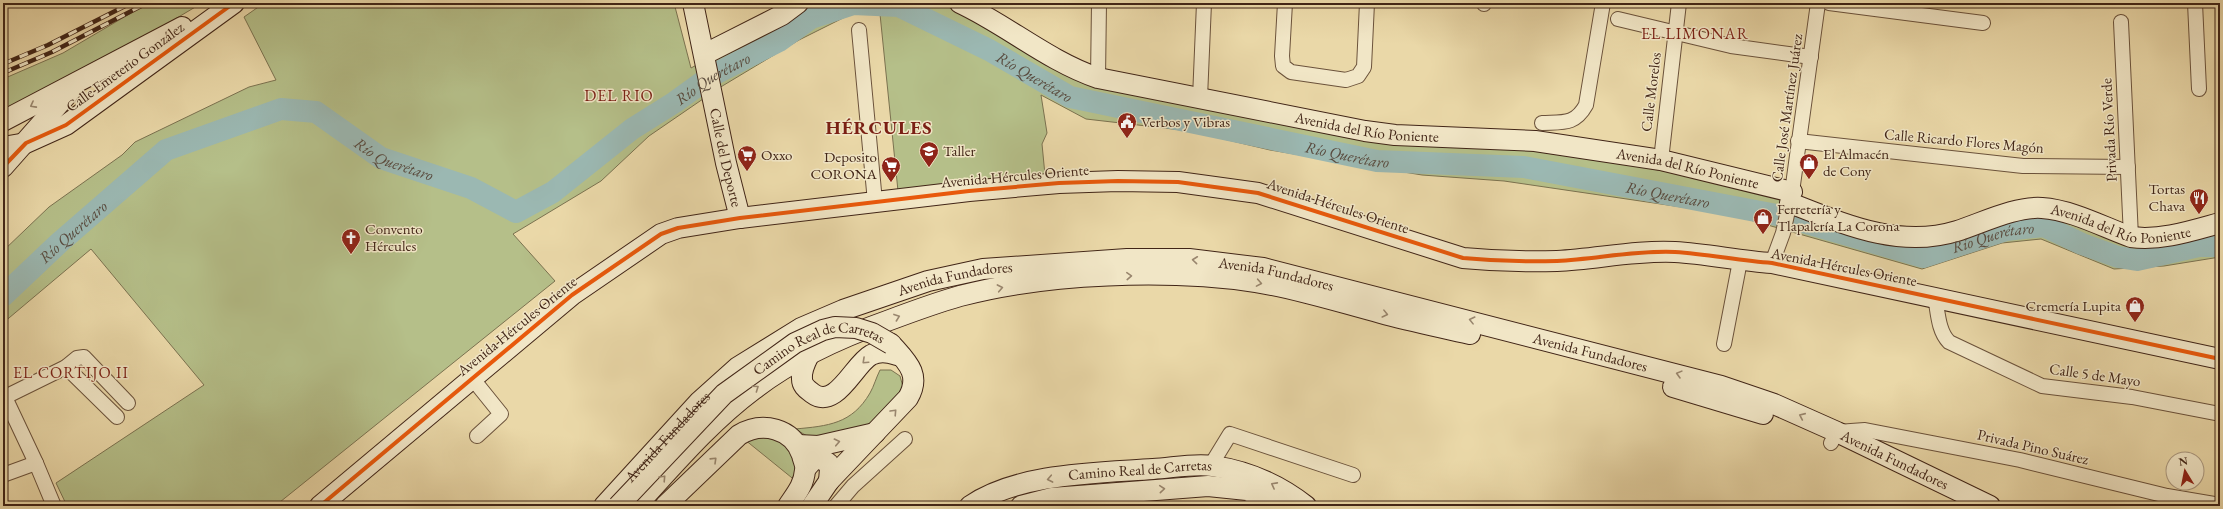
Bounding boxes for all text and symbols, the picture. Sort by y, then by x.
street label: Calle Emeterio González [62,17,188,116]
district label: EL LIMONAR [1641,23,1749,44]
street label: Calle José Martínez Juárez [1767,32,1806,183]
water label: Río Querétaro [992,46,1076,107]
water label: Río Querétaro [671,48,754,110]
street label: Calle Morelos [1636,51,1665,133]
street label: Privada Río Verde [2096,78,2121,182]
district label: DEL RIO [584,85,654,106]
one-way arrow [30,100,37,108]
street label: Calle del Deporte [706,106,747,209]
street label: Avenida del Río Poniente [1292,107,1439,146]
public building icon: Verbos y Vibras [1116,111,1138,139]
place label: Verbos y Vibras [1141,112,1230,131]
district label: HÉRCULES [825,115,933,140]
street label: Calle Ricardo Flores Magón [1883,124,2045,157]
water label: Río Querétaro [350,132,436,186]
water label: Río Querétaro [1303,136,1389,172]
school or university icon: Taller [918,140,940,168]
place label: Taller [943,141,976,160]
street label: Avenida del Río Poniente [1614,143,1761,193]
supermarket icon: Oxxo [736,144,758,172]
place label: El Almacén de Cony [1823,144,1889,180]
place label: Oxxo [761,145,792,164]
place label: Deposito CORONA [811,147,878,183]
shop icon: El Almacén de Cony [1798,152,1820,180]
supermarket icon: Deposito CORONA [880,155,902,183]
street label: Avenida Hércules Oriente [939,160,1090,192]
street label: Avenida Hércules Oriente [1264,173,1412,238]
water label: Río Querétaro [1624,177,1711,213]
place label: Tortas Chava [2149,179,2185,215]
restaurant icon: Tortas Chava [2188,187,2210,215]
water label: Río Querétaro [34,196,112,268]
place label: Ferretería y Tlapalería La Corona [1777,199,1899,235]
street label: Avenida del Río Poniente [2048,199,2193,247]
shop icon: Ferretería y Tlapalería La Corona [1752,207,1774,235]
water label: Río Querétaro [1949,217,2035,258]
place label: Convento Hércules [365,219,423,255]
church icon: Convento Hércules [340,227,362,255]
street label: Avenida Hércules Oriente [1768,243,1919,290]
street label: Avenida Fundadores [1216,253,1336,295]
one-way arrow [1192,255,1198,264]
street label: Avenida Fundadores [894,257,1013,300]
street label: Avenida Hércules Oriente [452,271,580,380]
one-way arrow [1126,271,1132,280]
one-way arrow [1256,278,1262,287]
one-way arrow [997,284,1003,293]
shop icon: Cremería Lupita [2124,295,2146,323]
place label: Cremería Lupita [2025,296,2121,315]
one-way arrow [1381,309,1388,318]
one-way arrow [893,314,900,322]
street label: Camino Real de Carretas [749,317,889,379]
one-way arrow [1468,317,1475,325]
street label: Avenida Fundadores [1530,328,1650,376]
one-way arrow [862,356,870,364]
street label: Calle 5 de Mayo [2048,359,2142,390]
district label: EL CORTIJO II [13,362,129,383]
one-way arrow [1675,371,1682,379]
one-way arrow [752,386,759,393]
street label: Avenida Fundadores [620,387,714,487]
one-way arrow [890,410,897,417]
one-way arrow [1798,413,1806,421]
street label: Privada Pino Suárez [1976,424,2091,469]
street label: Avenida Fundadores [1837,425,1952,494]
one-way arrow [834,438,840,446]
north arrow [2165,451,2205,491]
text: N [2178,453,2189,469]
street label: Camino Real de Carretas [1067,455,1213,484]
one-way arrow [709,457,717,465]
one-way arrow [658,475,665,483]
one-way arrow [1047,475,1053,483]
one-way arrow [1271,482,1278,489]
one-way arrow [1159,485,1165,494]

